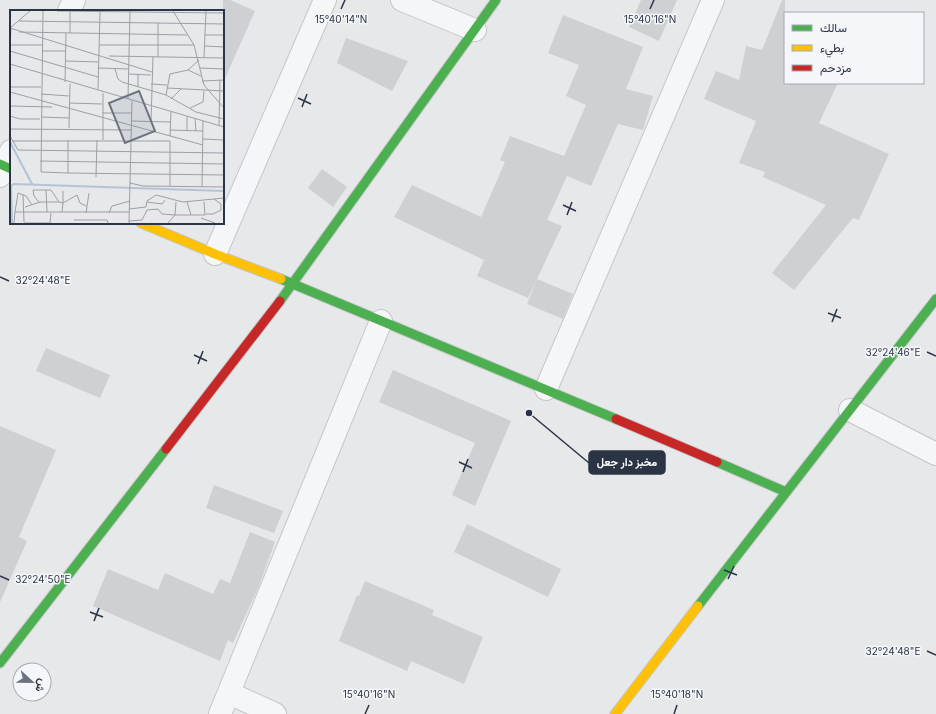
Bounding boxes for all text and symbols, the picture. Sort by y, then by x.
inset map [10,10,224,224]
legend [784,12,924,84]
text: 15°40'14"N [315,13,367,25]
text: 15°40'16"N [624,13,676,25]
text: سالك [820,20,847,35]
text: بطيء [820,40,844,58]
text: مزدحم [820,60,851,76]
text: 32°24'48"E [16,274,70,286]
text: 32°24'46"E [866,346,920,358]
callout: مخبز دار جعل [589,451,665,474]
text: مخبز دار جعل [597,455,657,469]
text: 32°24'50"E [15,573,71,585]
text: 32°24'48"E [866,645,920,657]
north arrow [12,662,52,702]
text: ش [32,677,50,694]
text: 15°40'16"N [343,688,395,700]
text: 15°40'18"N [651,688,703,700]

